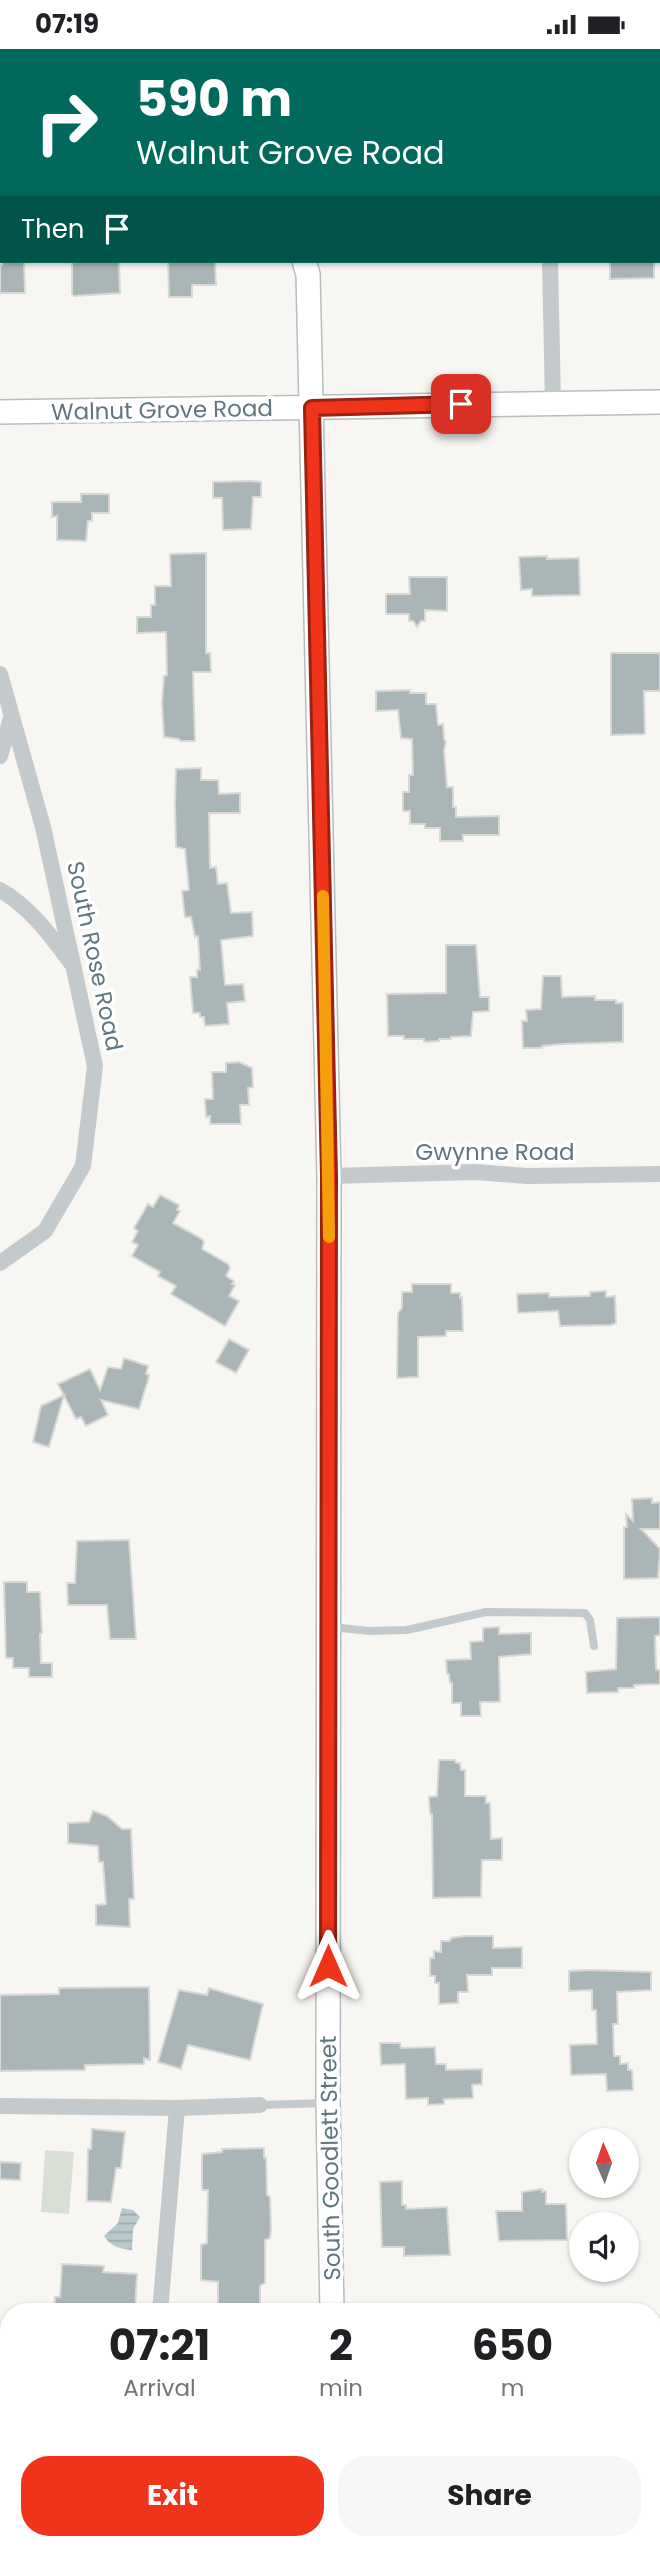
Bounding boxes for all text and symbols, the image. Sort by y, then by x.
text: 07:19 [35,6,99,42]
text: 590 m [136,65,292,133]
icon: right [21,77,112,168]
text: Walnut Grove Road [136,130,445,175]
icon: arrive [98,210,136,248]
text: Then [21,211,84,247]
pin [431,374,491,434]
icon: arrive [442,385,480,423]
street label: Walnut Grove Road [51,392,273,428]
street label: South Rose Road [59,858,131,1054]
street label: Gwynne Road [415,1136,575,1168]
position arrow [291,1929,365,2003]
street label: South Goodlett Street [312,2035,348,2281]
north arrow [569,2128,639,2198]
map controls [569,2128,639,2282]
button: sound [569,2212,639,2282]
text: 07:21 [109,2316,210,2375]
text: 2 [329,2316,353,2375]
text: 650 [472,2316,553,2375]
text: Arrival [123,2372,196,2404]
text: min [319,2372,363,2404]
text: m [501,2372,524,2404]
button: Exit [21,2456,324,2536]
button: Share [338,2456,641,2536]

